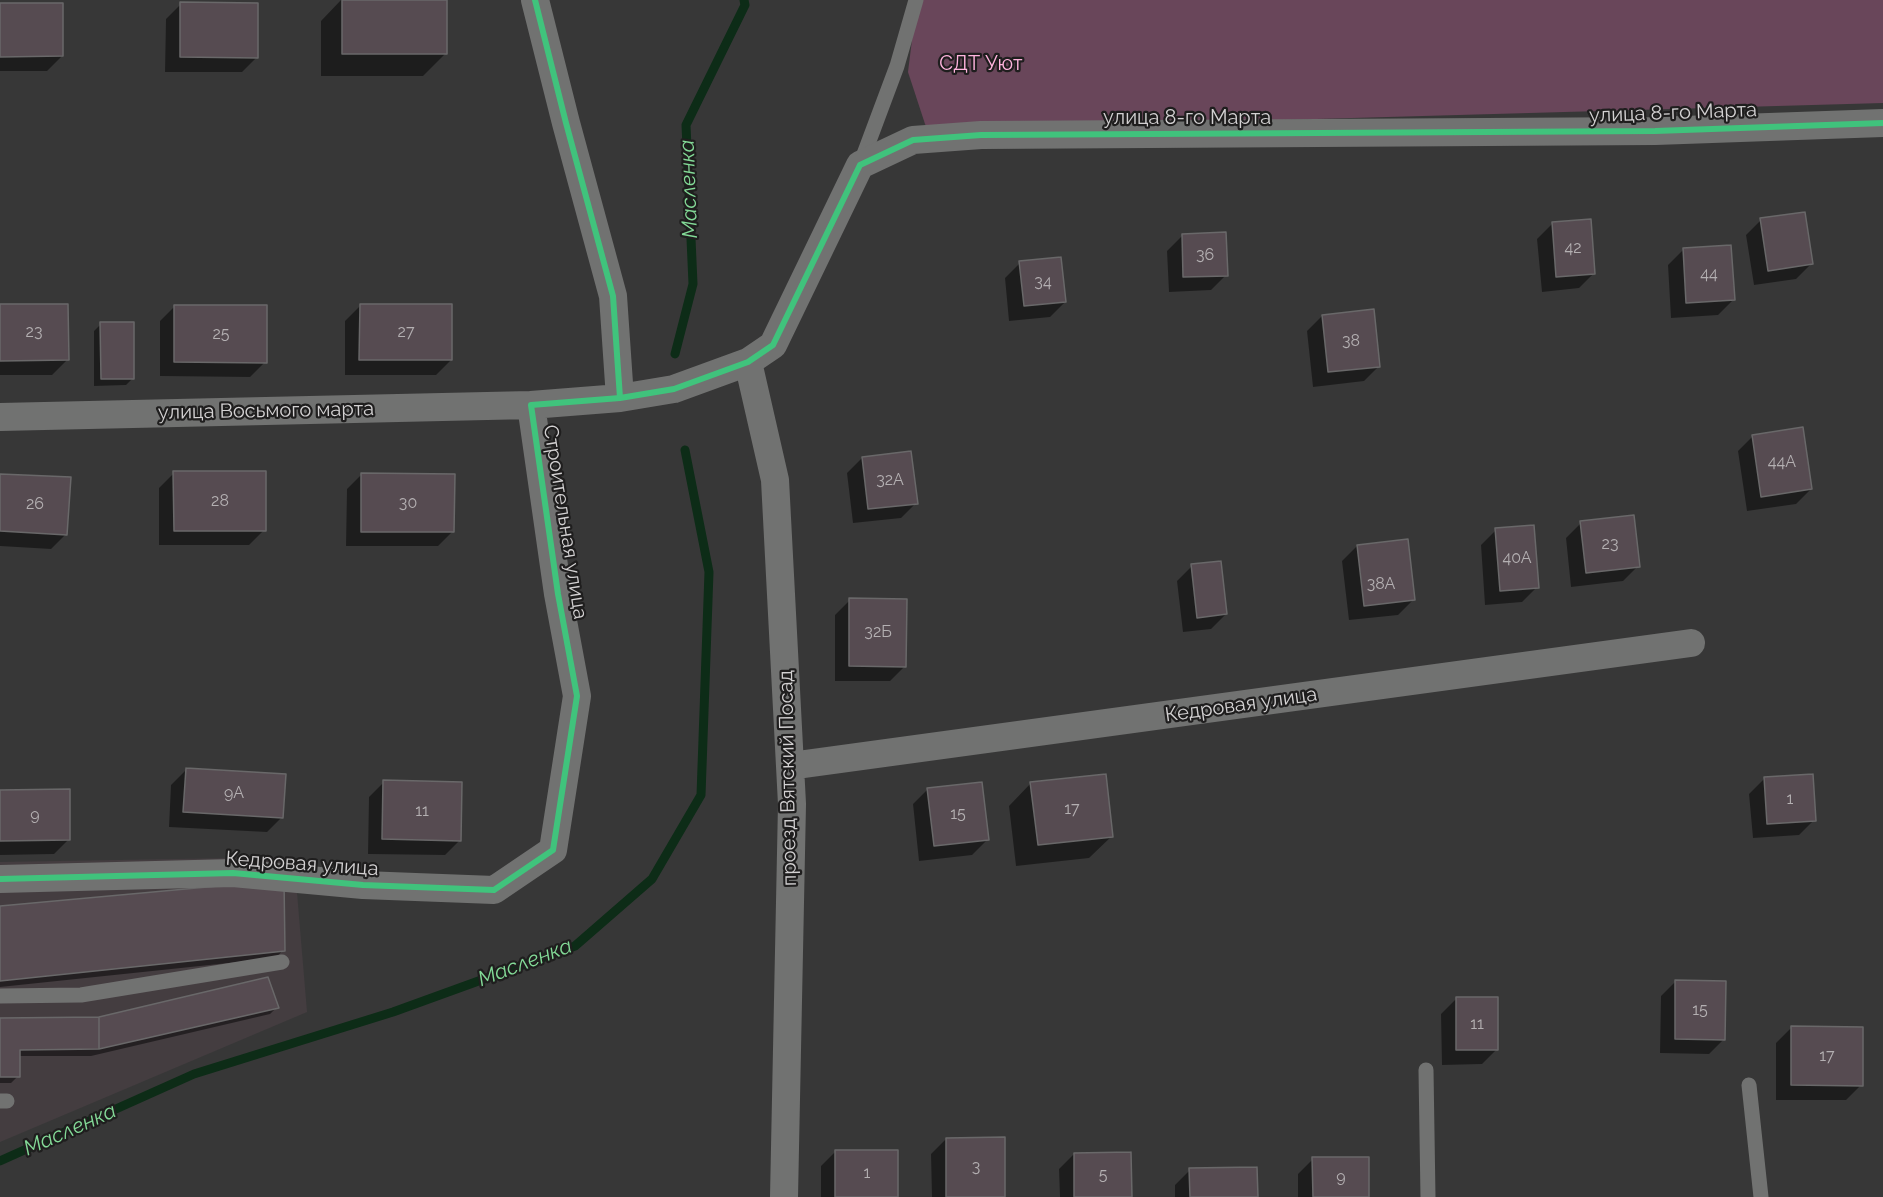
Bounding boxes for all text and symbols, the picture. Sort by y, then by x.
park label: СДТ Уют [939,52,1023,76]
street label: улица 8-го Марта [1589,98,1757,128]
street label: улица 8-го Марта [1103,106,1271,130]
water label: Масленка [675,139,703,239]
house number: 42 [1564,238,1582,258]
house number: 36 [1196,245,1214,265]
house number: 44 [1700,264,1718,284]
house number: 34 [1034,272,1052,292]
house number: 23 [26,322,42,342]
house number: 27 [398,322,414,342]
house number: 25 [212,324,230,344]
house number: 38 [1342,331,1360,351]
street label: улица Восьмого марта [158,397,374,425]
street label: Строительная улица [538,423,592,621]
house number: 44А [1768,452,1796,472]
house number: 32А [876,470,904,490]
house number: 28 [211,491,229,511]
house number: 30 [399,493,417,513]
house number: 26 [26,494,44,514]
house number: 23 [1602,534,1618,554]
house number: 40А [1502,548,1532,568]
house number: 38А [1367,574,1395,594]
house number: 32Б [864,622,892,642]
street label: проезд Вятский Посад [774,670,802,886]
street label: Кедровая улица [1163,682,1319,728]
house number: 9А [224,783,244,803]
house number: 1 [1787,789,1793,809]
house number: 17 [1064,799,1080,819]
house number: 11 [415,801,429,821]
house number: 15 [950,804,966,824]
house number: 9 [30,805,40,825]
street label: Кедровая улица [225,847,379,881]
water label: Масленка [474,934,576,992]
house number: 15 [1692,1000,1708,1020]
house number: 11 [1470,1014,1484,1034]
house number: 17 [1819,1046,1835,1066]
water label: Масленка [20,1098,120,1162]
house number: 3 [972,1157,980,1177]
house number: 1 [864,1163,870,1183]
house number: 5 [1099,1165,1107,1185]
house number: 9 [1336,1167,1346,1187]

